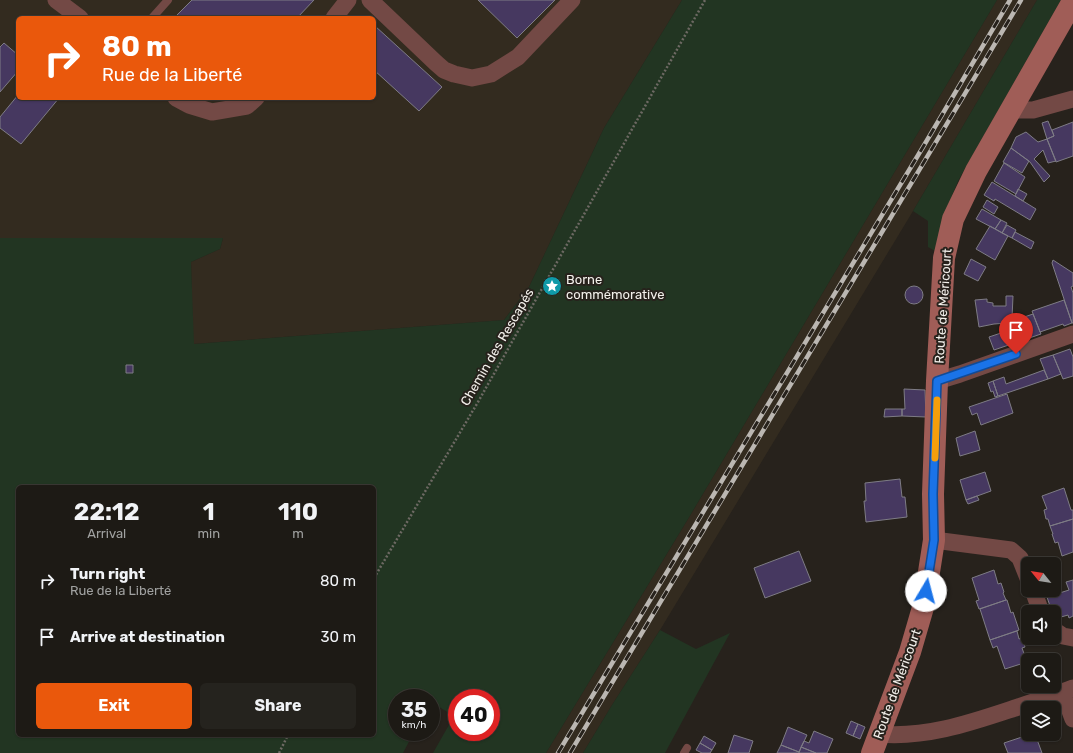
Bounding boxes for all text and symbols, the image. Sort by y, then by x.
text: 80 m [102,30,172,63]
icon: right [36,32,88,84]
text: Rue de la Liberté [102,64,242,86]
street label: Route de Méricourt [931,248,955,364]
place label: Borne commémorative [566,272,664,302]
place icon: Borne commémorative [541,275,563,297]
street label: Chemin des Rescapés [457,285,537,408]
pin [999,313,1033,354]
icon: arrive [1005,319,1027,341]
text: 22:12 [74,498,140,526]
text: 1 [203,498,215,526]
text: 110 [278,498,318,526]
text: Arrival [87,526,126,541]
text: min [197,526,220,541]
text: m [292,526,304,541]
north arrow [1021,557,1061,597]
map controls [1021,557,1061,741]
text: Turn right [70,565,145,583]
icon: right [36,570,58,592]
position arrow [905,570,947,612]
text: 80 m [320,572,356,590]
text: Rue de la Liberté [70,583,171,598]
button: sound [1021,605,1061,645]
icon: arrive [36,626,58,648]
street label: Route de Méricourt [870,627,924,741]
text: Arrive at destination [70,628,225,646]
text: 30 m [320,628,356,646]
button: search [1021,653,1061,693]
button: Exit [36,683,192,729]
button: Share [200,683,356,729]
speed limit sign: 40 [448,689,500,741]
text: 35 [401,698,427,722]
button: layers [1021,701,1061,741]
text: km/h [402,719,426,731]

